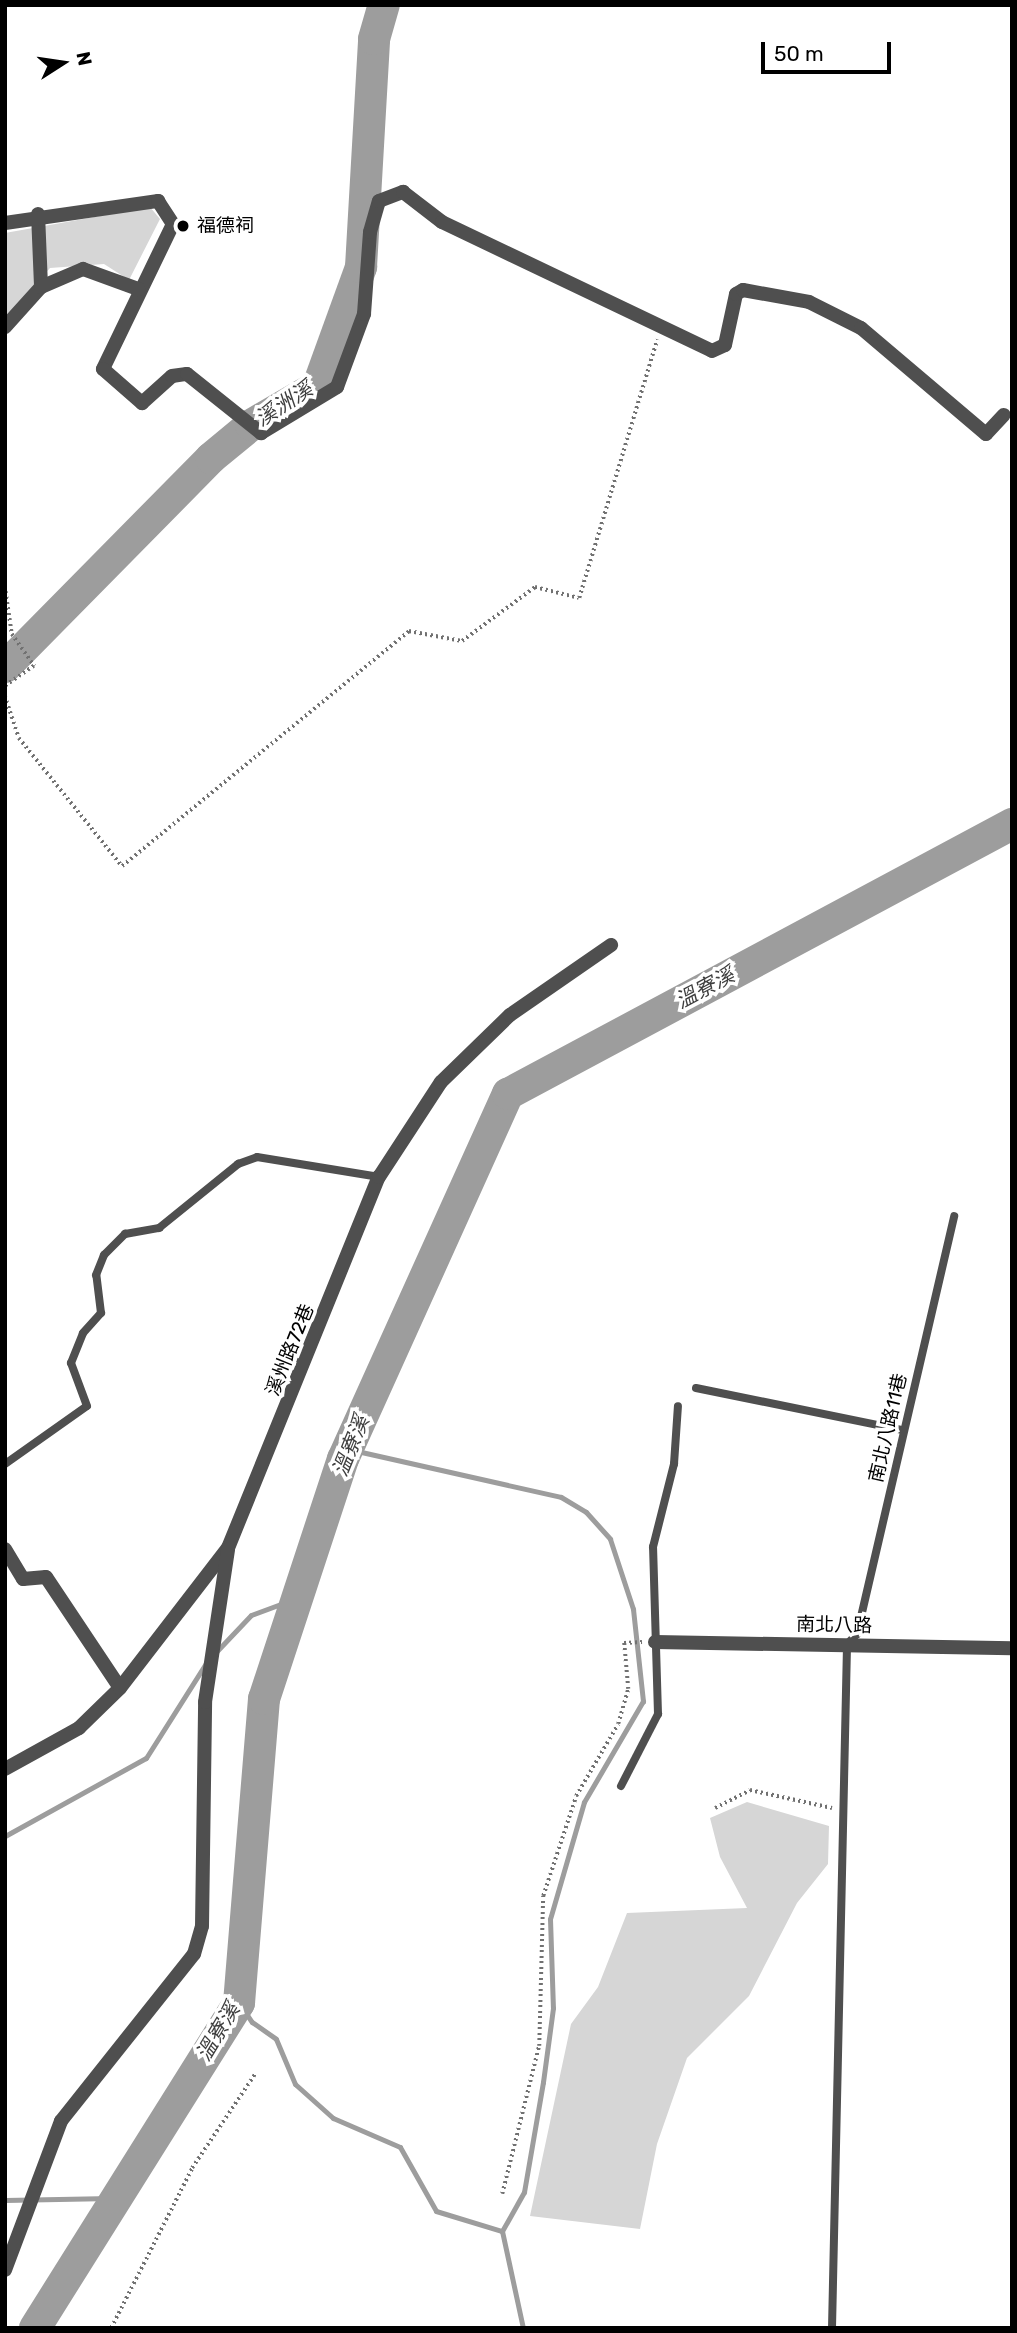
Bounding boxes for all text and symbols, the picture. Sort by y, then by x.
north arrow [28,28,98,98]
scale bar [765,28,894,72]
text: 50 m [774,41,824,66]
text: N [71,49,97,68]
place label: 福德祠 [197,215,254,237]
marker: 福德祠 [175,218,191,234]
water label: 溪洲溪 [251,376,317,432]
water label: 溫寮溪 [671,962,739,1014]
street label: 溪州路72巷 [261,1301,319,1399]
street label: 南北八路11巷 [864,1371,912,1485]
water label: 溫寮溪 [328,1412,374,1480]
street label: 南北八路 [796,1613,872,1637]
water label: 溫寮溪 [191,1999,245,2065]

